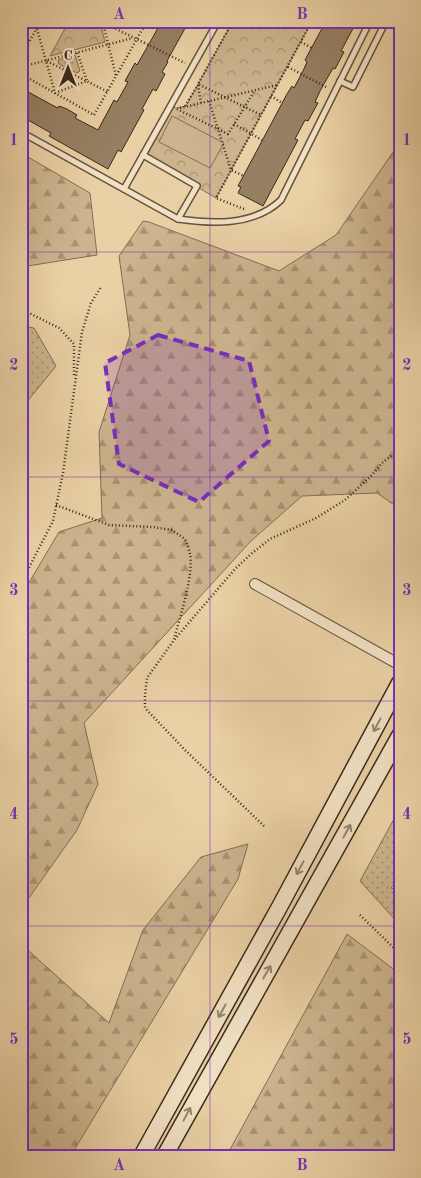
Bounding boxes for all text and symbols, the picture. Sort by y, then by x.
text: A [113,7,125,23]
text: B [296,7,308,23]
north arrow [42,42,92,92]
text: С [63,49,73,63]
text: 1 [9,133,19,149]
text: 1 [402,133,412,149]
text: 2 [9,358,19,374]
text: 2 [402,358,412,374]
text: 3 [9,583,19,599]
text: 3 [402,583,412,599]
one-way arrow [371,718,381,732]
text: 4 [9,807,19,823]
text: 4 [402,807,412,823]
one-way arrow [342,824,352,838]
one-way arrow [294,861,304,875]
one-way arrow [262,965,272,980]
one-way arrow [216,1003,226,1017]
text: 5 [9,1032,19,1048]
text: 5 [402,1032,412,1048]
one-way arrow [183,1107,192,1122]
text: A [113,1158,125,1174]
text: B [296,1158,308,1174]

